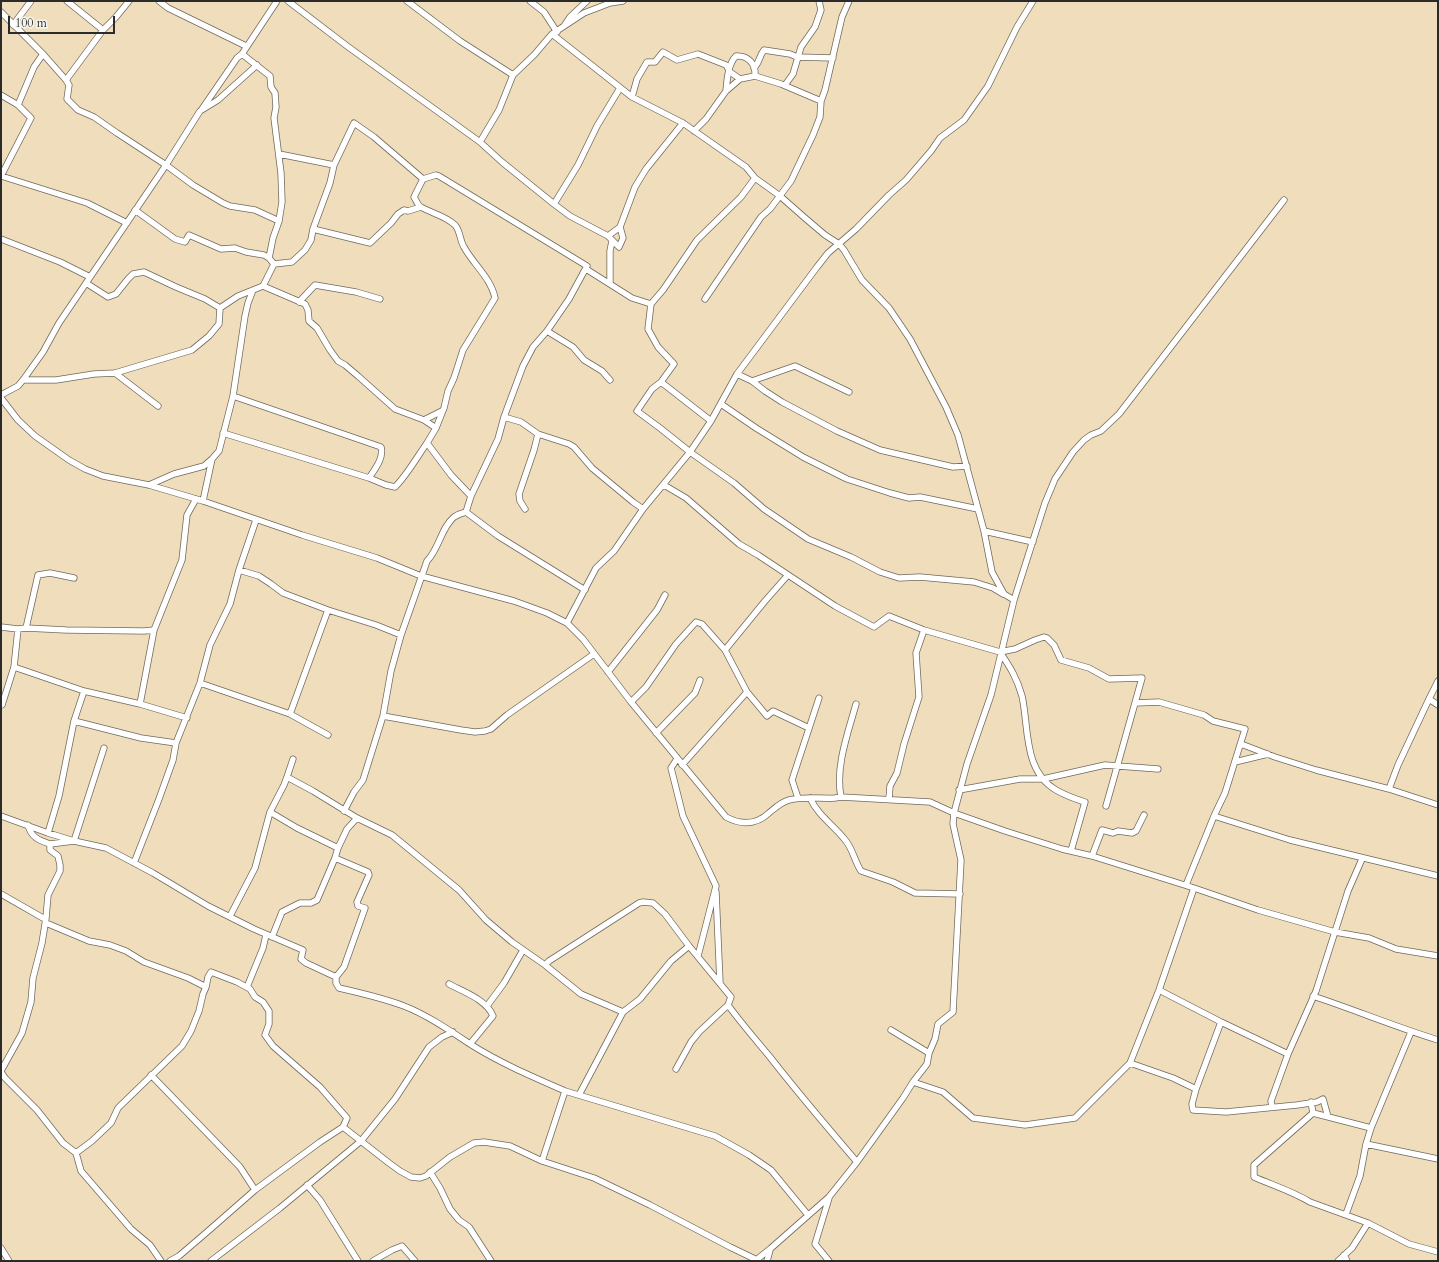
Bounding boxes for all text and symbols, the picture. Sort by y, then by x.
scale bar [10,8,117,34]
text: 100 m [15,15,47,31]

